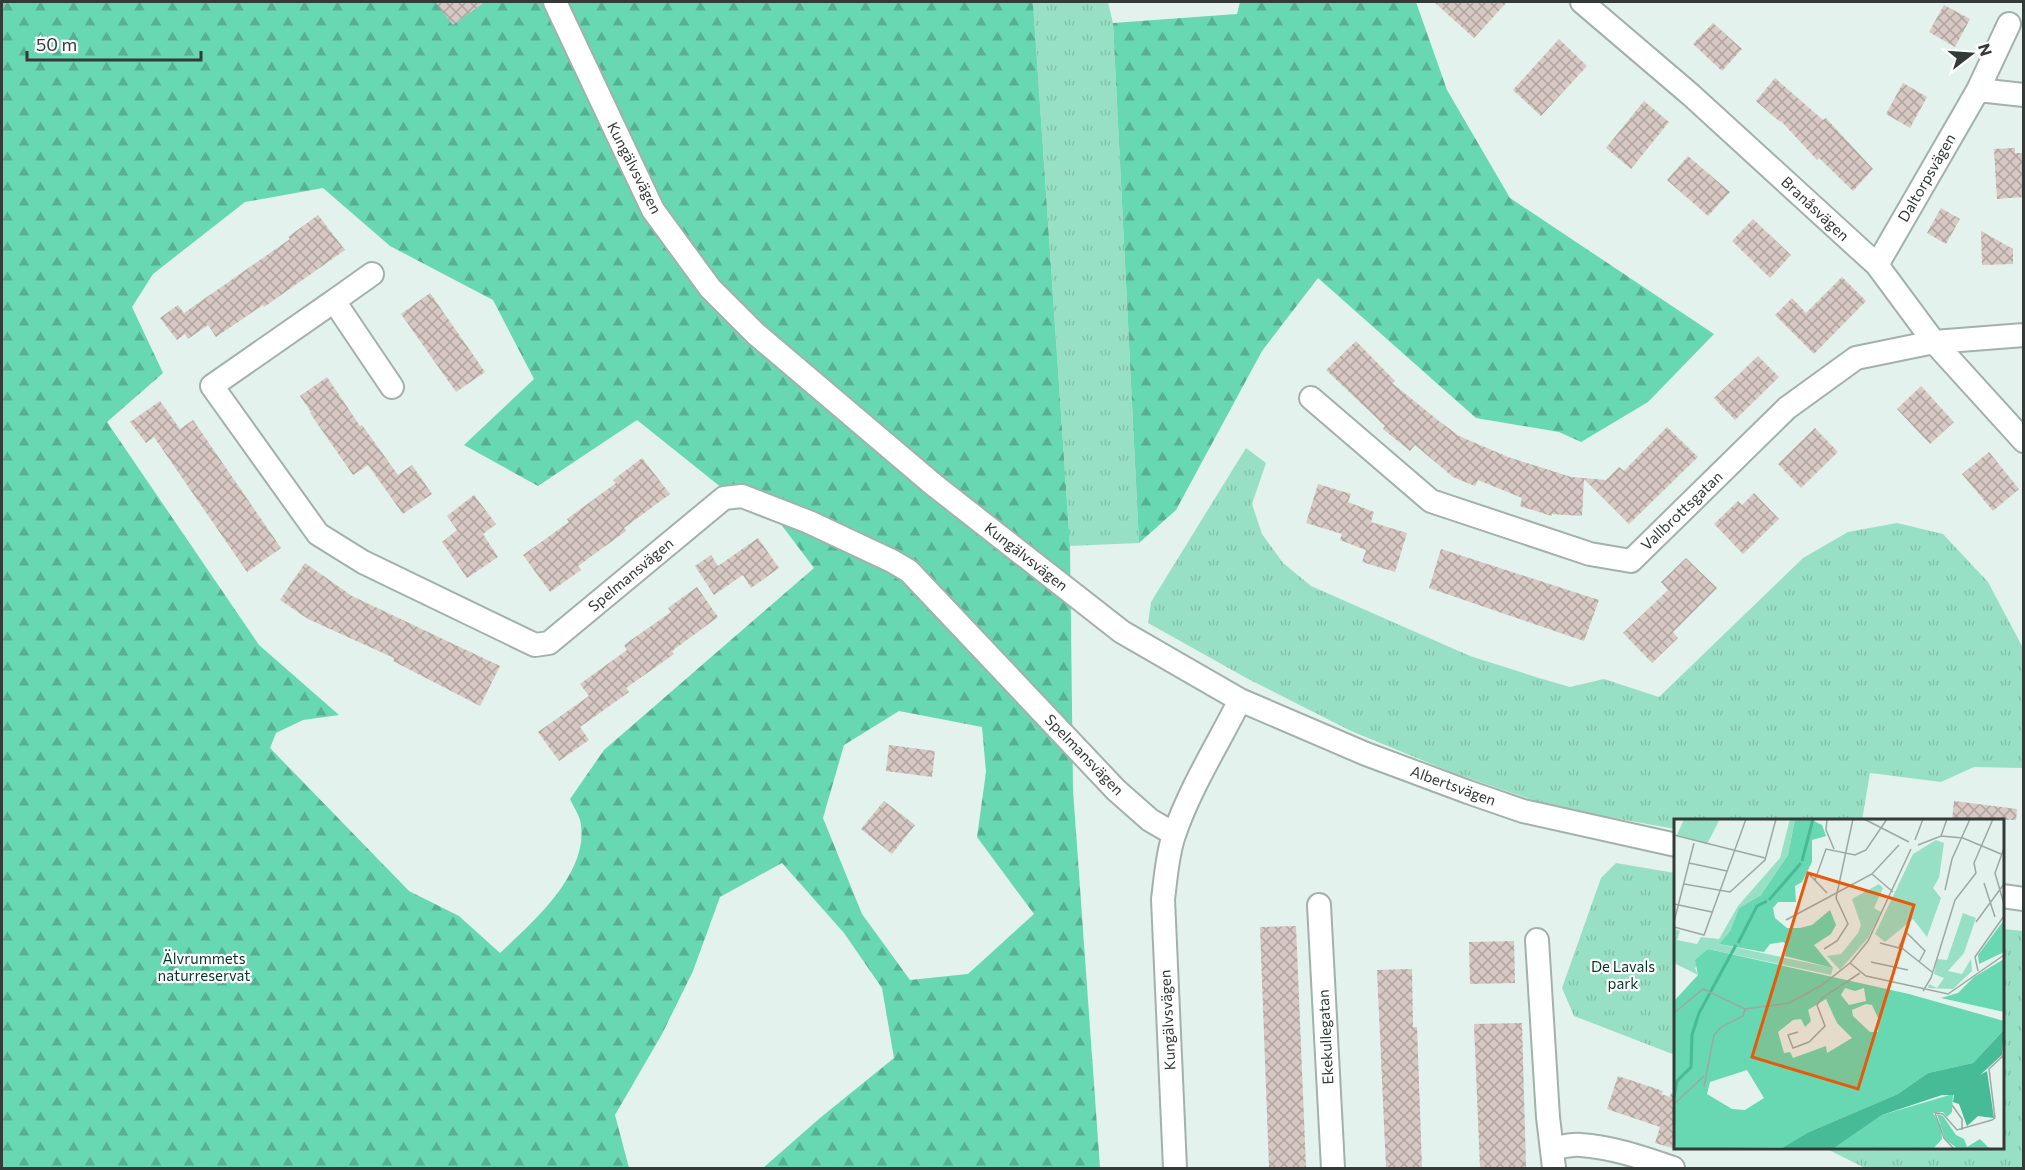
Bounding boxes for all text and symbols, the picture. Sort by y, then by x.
scale bar [27,24,201,62]
north arrow [1941,24,2001,84]
text: 50 m [36,33,77,55]
text: N [1975,41,1997,58]
street label: Kungälvsvägen [604,119,666,216]
street label: Daltorpsvägen [1894,130,1959,225]
street label: Branåsvägen [1778,172,1853,244]
street label: Vallbrottsgatan [1637,467,1726,554]
street label: Kungälvsvägen [981,518,1072,594]
street label: Spelmansvägen [584,533,677,615]
street label: Spelmansvägen [1042,710,1128,798]
street label: Albertsvägen [1408,761,1499,809]
inset map [1674,819,2004,1149]
park label: Älvrummets naturreservat [158,949,250,984]
park label: De Lavals park [1591,957,1655,992]
street label: Kungälvsvägen [1155,969,1179,1071]
street label: Ekekullegatan [1314,989,1336,1085]

